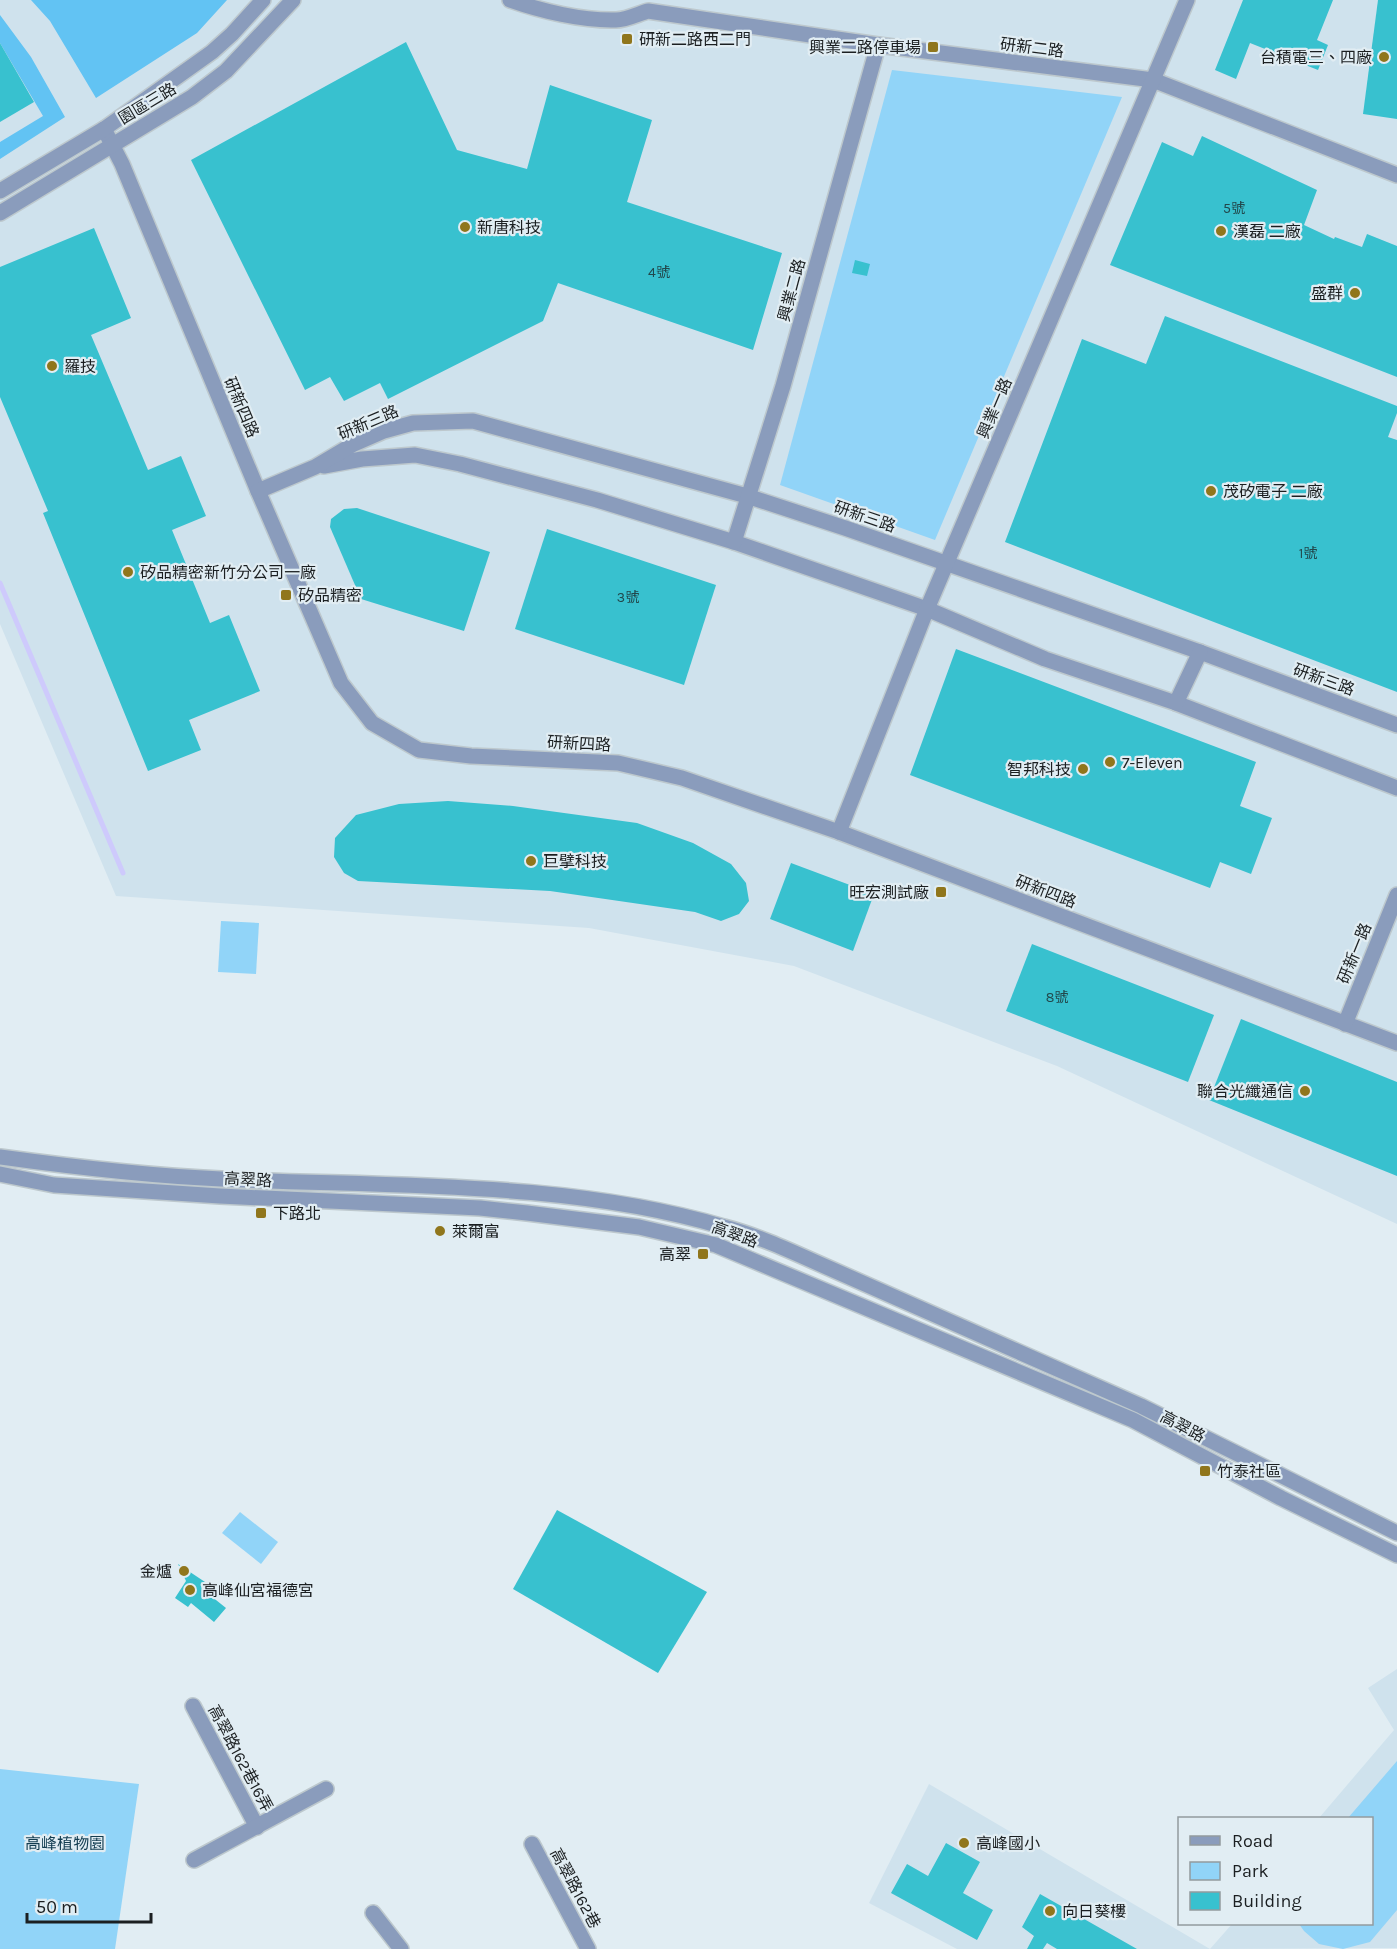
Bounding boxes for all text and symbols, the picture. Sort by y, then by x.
place label: 研新二路西二門 [639,30,751,49]
marker: 研新二路西二門 [620,32,634,46]
street label: 研新二路 [999,34,1065,61]
place label: 興業二路停車場 [809,38,921,57]
marker: 興業二路停車場 [926,40,940,54]
place label: 台積電三、四廠 [1260,48,1372,67]
marker: 台積電三、四廠 [1377,50,1391,64]
street label: 園區三路 [115,79,180,128]
house number: 5號 [1223,200,1245,217]
place label: 新唐科技 [477,218,541,237]
marker: 新唐科技 [458,220,472,234]
place label: 漢磊 二廠 [1233,222,1301,241]
marker: 漢磊 二廠 [1214,224,1228,238]
street label: 興業二路 [774,257,809,324]
house number: 4號 [648,264,670,281]
place label: 盛群 [1311,284,1343,303]
marker: 盛群 [1348,286,1362,300]
place label: 羅技 [64,357,96,376]
marker: 羅技 [45,359,59,373]
street label: 研新四路 [220,374,263,440]
street label: 興業一路 [973,375,1016,441]
street label: 研新三路 [335,401,401,444]
place label: 茂矽電子 二廠 [1223,482,1323,501]
marker: 茂矽電子 二廠 [1204,484,1218,498]
street label: 研新三路 [831,497,898,536]
house number: 1號 [1299,545,1317,562]
place label: 矽品精密新竹分公司一廠 [140,563,316,582]
marker: 矽品精密新竹分公司一廠 [121,565,135,579]
place label: 矽品精密 [298,586,362,605]
marker: 矽品精密 [279,588,293,602]
house number: 3號 [617,589,639,606]
street label: 研新三路 [1291,660,1357,699]
street label: 研新四路 [547,732,611,755]
place label: 7-Eleven [1122,753,1183,772]
marker: 7-Eleven [1103,755,1117,769]
place label: 智邦科技 [1007,760,1071,779]
marker: 智邦科技 [1076,762,1090,776]
place label: 巨擘科技 [543,852,607,871]
marker: 巨擘科技 [524,854,538,868]
street label: 研新四路 [1013,871,1079,912]
place label: 旺宏測試廠 [849,883,929,902]
marker: 旺宏測試廠 [934,885,948,899]
street label: 研新一路 [1334,920,1375,986]
house number: 8號 [1046,989,1068,1006]
place label: 聯合光纖通信 [1197,1082,1293,1101]
marker: 聯合光纖通信 [1298,1084,1312,1098]
street label: 高翠路 [224,1169,272,1190]
place label: 下路北 [273,1204,321,1223]
marker: 下路北 [254,1206,268,1220]
street label: 高翠路 [709,1217,761,1252]
place label: 萊爾富 [452,1222,500,1241]
marker: 萊爾富 [433,1224,447,1238]
place label: 高翠 [659,1245,691,1264]
marker: 高翠 [696,1247,710,1261]
street label: 高翠路 [1157,1407,1208,1446]
place label: 竹泰社區 [1217,1462,1281,1481]
marker: 竹泰社區 [1198,1464,1212,1478]
place label: 金爐 [140,1562,172,1581]
marker: 金爐 [177,1564,191,1578]
place label: 高峰仙宮福德宮 [202,1581,314,1600]
marker: 高峰仙宮福德宮 [183,1583,197,1597]
street label: 高翠路162巷16弄 [204,1702,277,1815]
legend [1178,1817,1373,1925]
text: Road [1232,1830,1273,1852]
park label: 高峰植物園 [25,1834,105,1853]
place label: 高峰國小 [976,1834,1040,1853]
marker: 高峰國小 [957,1836,971,1850]
street label: 高翠路162巷 [547,1845,605,1931]
text: Park [1232,1860,1269,1882]
scale bar [27,1886,152,1924]
text: Building [1232,1890,1302,1912]
text: 50 m [36,1896,78,1918]
place label: 向日葵樓 [1062,1902,1126,1921]
marker: 向日葵樓 [1043,1904,1057,1918]

